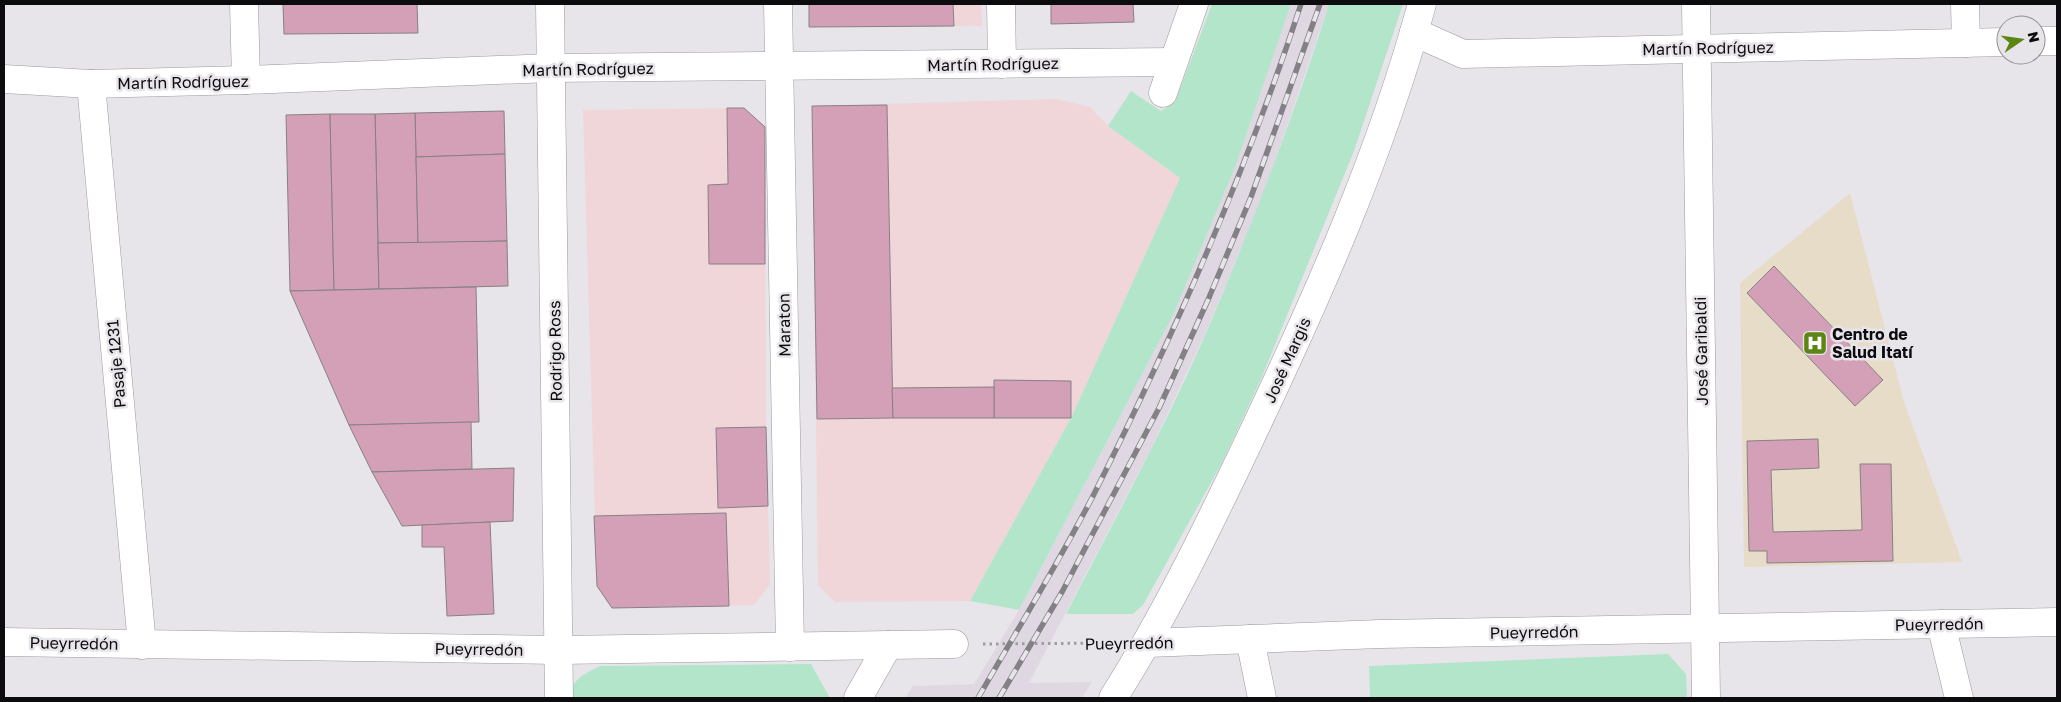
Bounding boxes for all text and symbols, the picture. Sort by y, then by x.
north arrow [1996,15,2046,65]
text: N [2025,30,2044,44]
street label: Martín Rodríguez [1642,37,1774,59]
street label: Martín Rodríguez [927,53,1059,75]
street label: Martín Rodríguez [522,58,654,80]
street label: Martín Rodríguez [117,71,249,93]
street label: Maraton [773,293,795,357]
street label: José Garibaldi [1690,296,1712,406]
street label: Rodrigo Ross [544,300,566,402]
street label: José Margis [1259,314,1315,406]
street label: Pasaje 1231 [102,319,130,409]
place label: Centro de Salud Itatí [1832,324,1914,362]
hospital icon: Centro de Salud Itatí [1802,330,1828,356]
street label: Pueyrredón [1894,613,1984,635]
street label: Pueyrredón [1489,621,1579,643]
street label: Pueyrredón [29,632,119,654]
street label: Pueyrredón [1084,632,1174,654]
street label: Pueyrredón [434,638,524,660]

